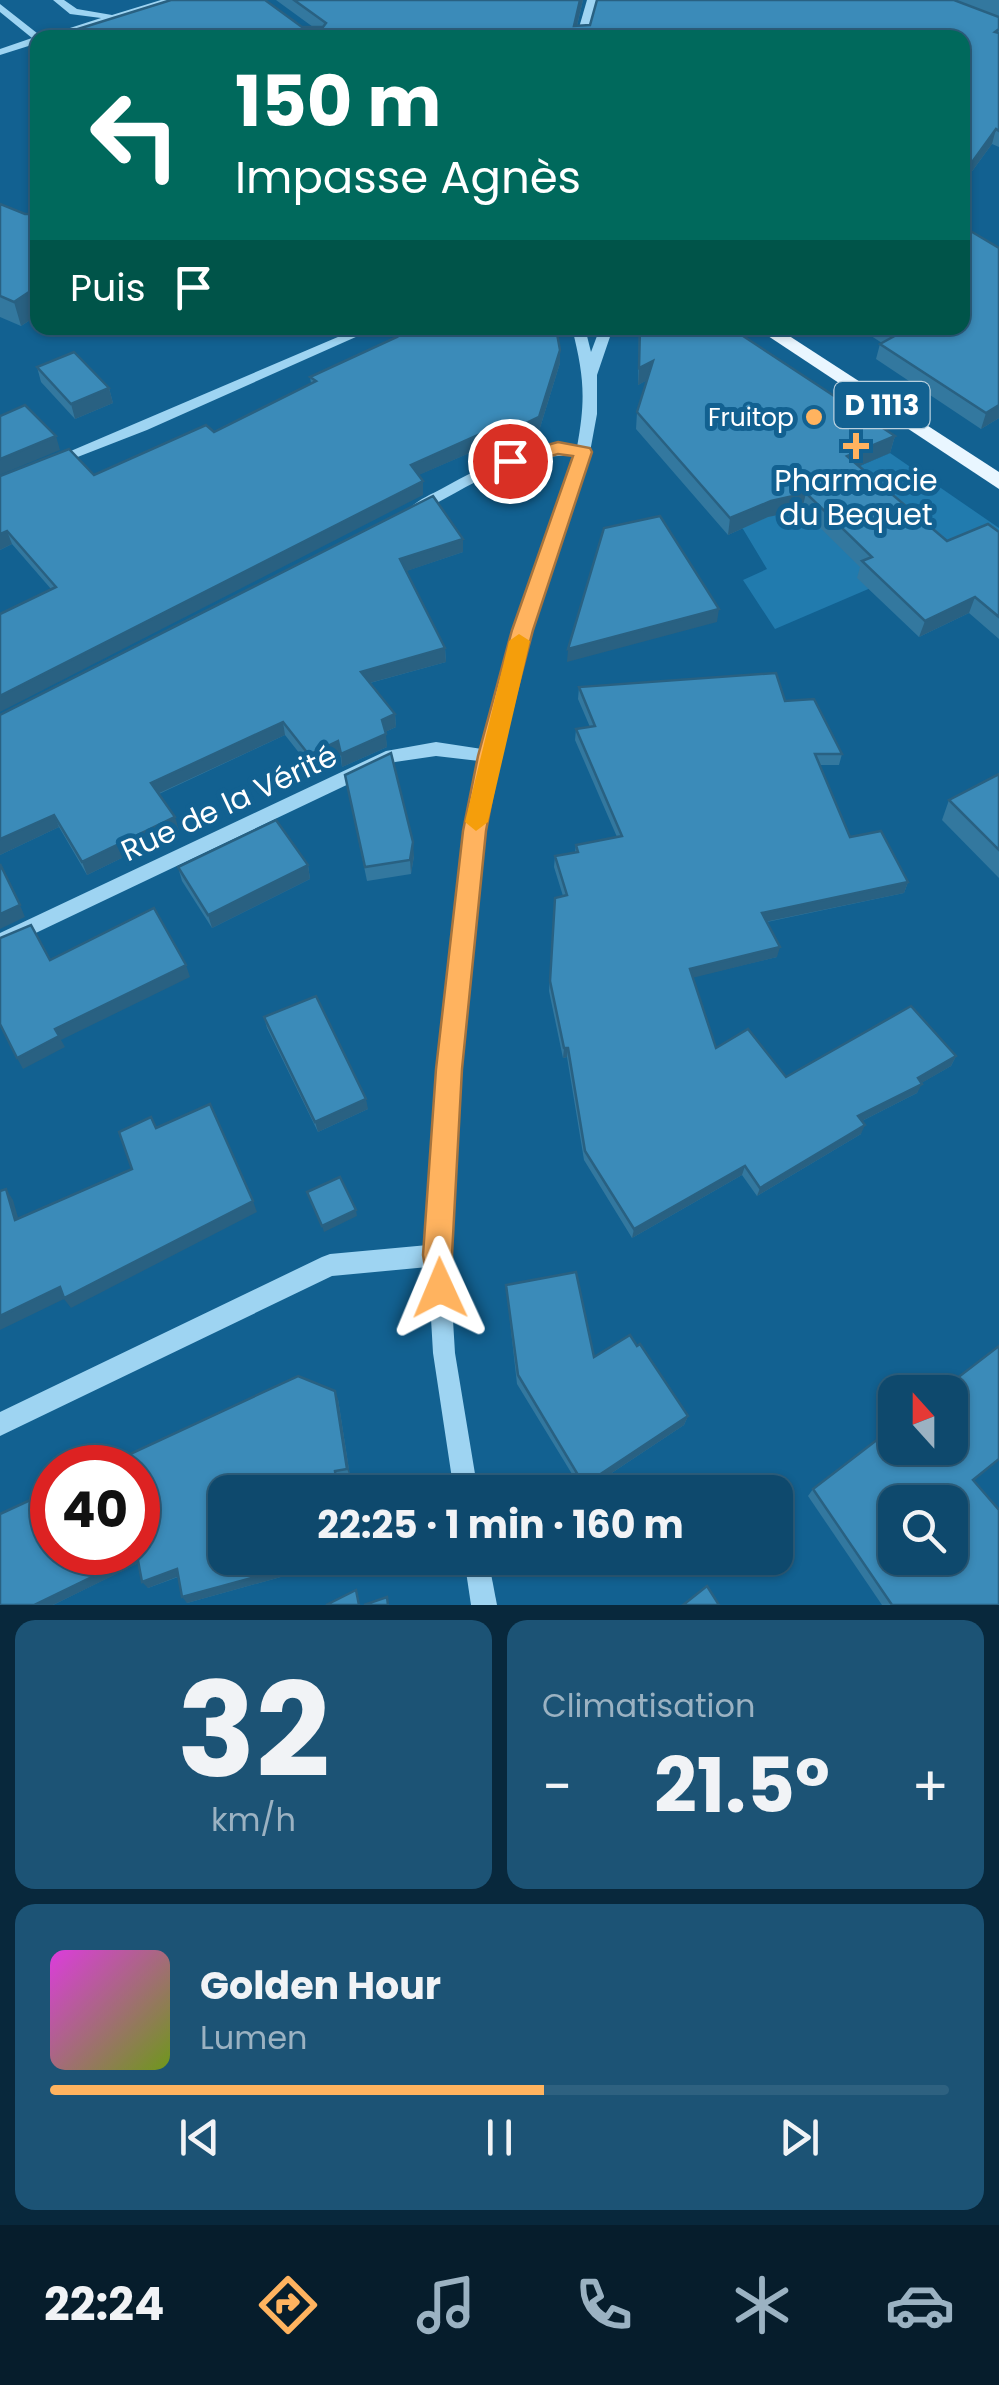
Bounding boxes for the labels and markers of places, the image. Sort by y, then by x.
place label: Fruitop [708,400,794,435]
marker: Fruitop [803,406,825,428]
pin [468,419,553,504]
marker: Pharmacie du Bequet [845,435,867,457]
place label: Pharmacie du Bequet [774,459,938,536]

